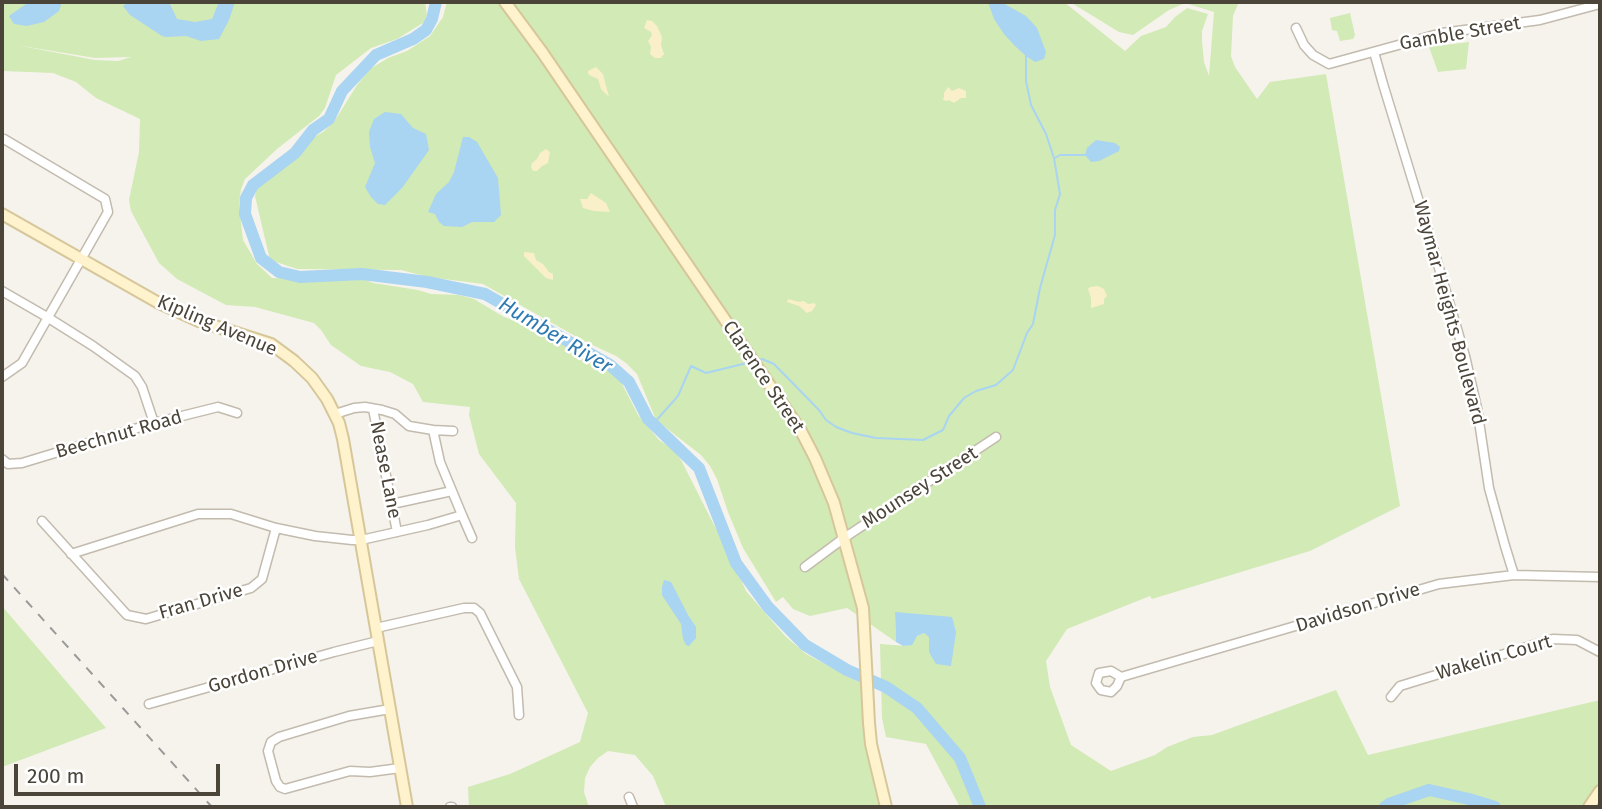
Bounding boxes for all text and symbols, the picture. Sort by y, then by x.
street label: Gamble Street [1398,12,1522,56]
street label: Waymar Heights Boulevard [1408,199,1490,427]
street label: Kipling Avenue [154,291,280,361]
water label: Humber River [494,292,616,380]
street label: Clarence Street [717,317,809,437]
street label: Beechnut Road [53,406,185,464]
street label: Nease Lane [364,419,406,521]
street label: Mounsey Street [858,442,982,534]
street label: Davidson Drive [1293,578,1423,638]
street label: Fran Drive [156,579,246,625]
street label: Wakelin Court [1434,631,1554,685]
street label: Gordon Drive [206,645,320,699]
scale bar [18,750,224,794]
text: 200 m [27,763,84,789]

